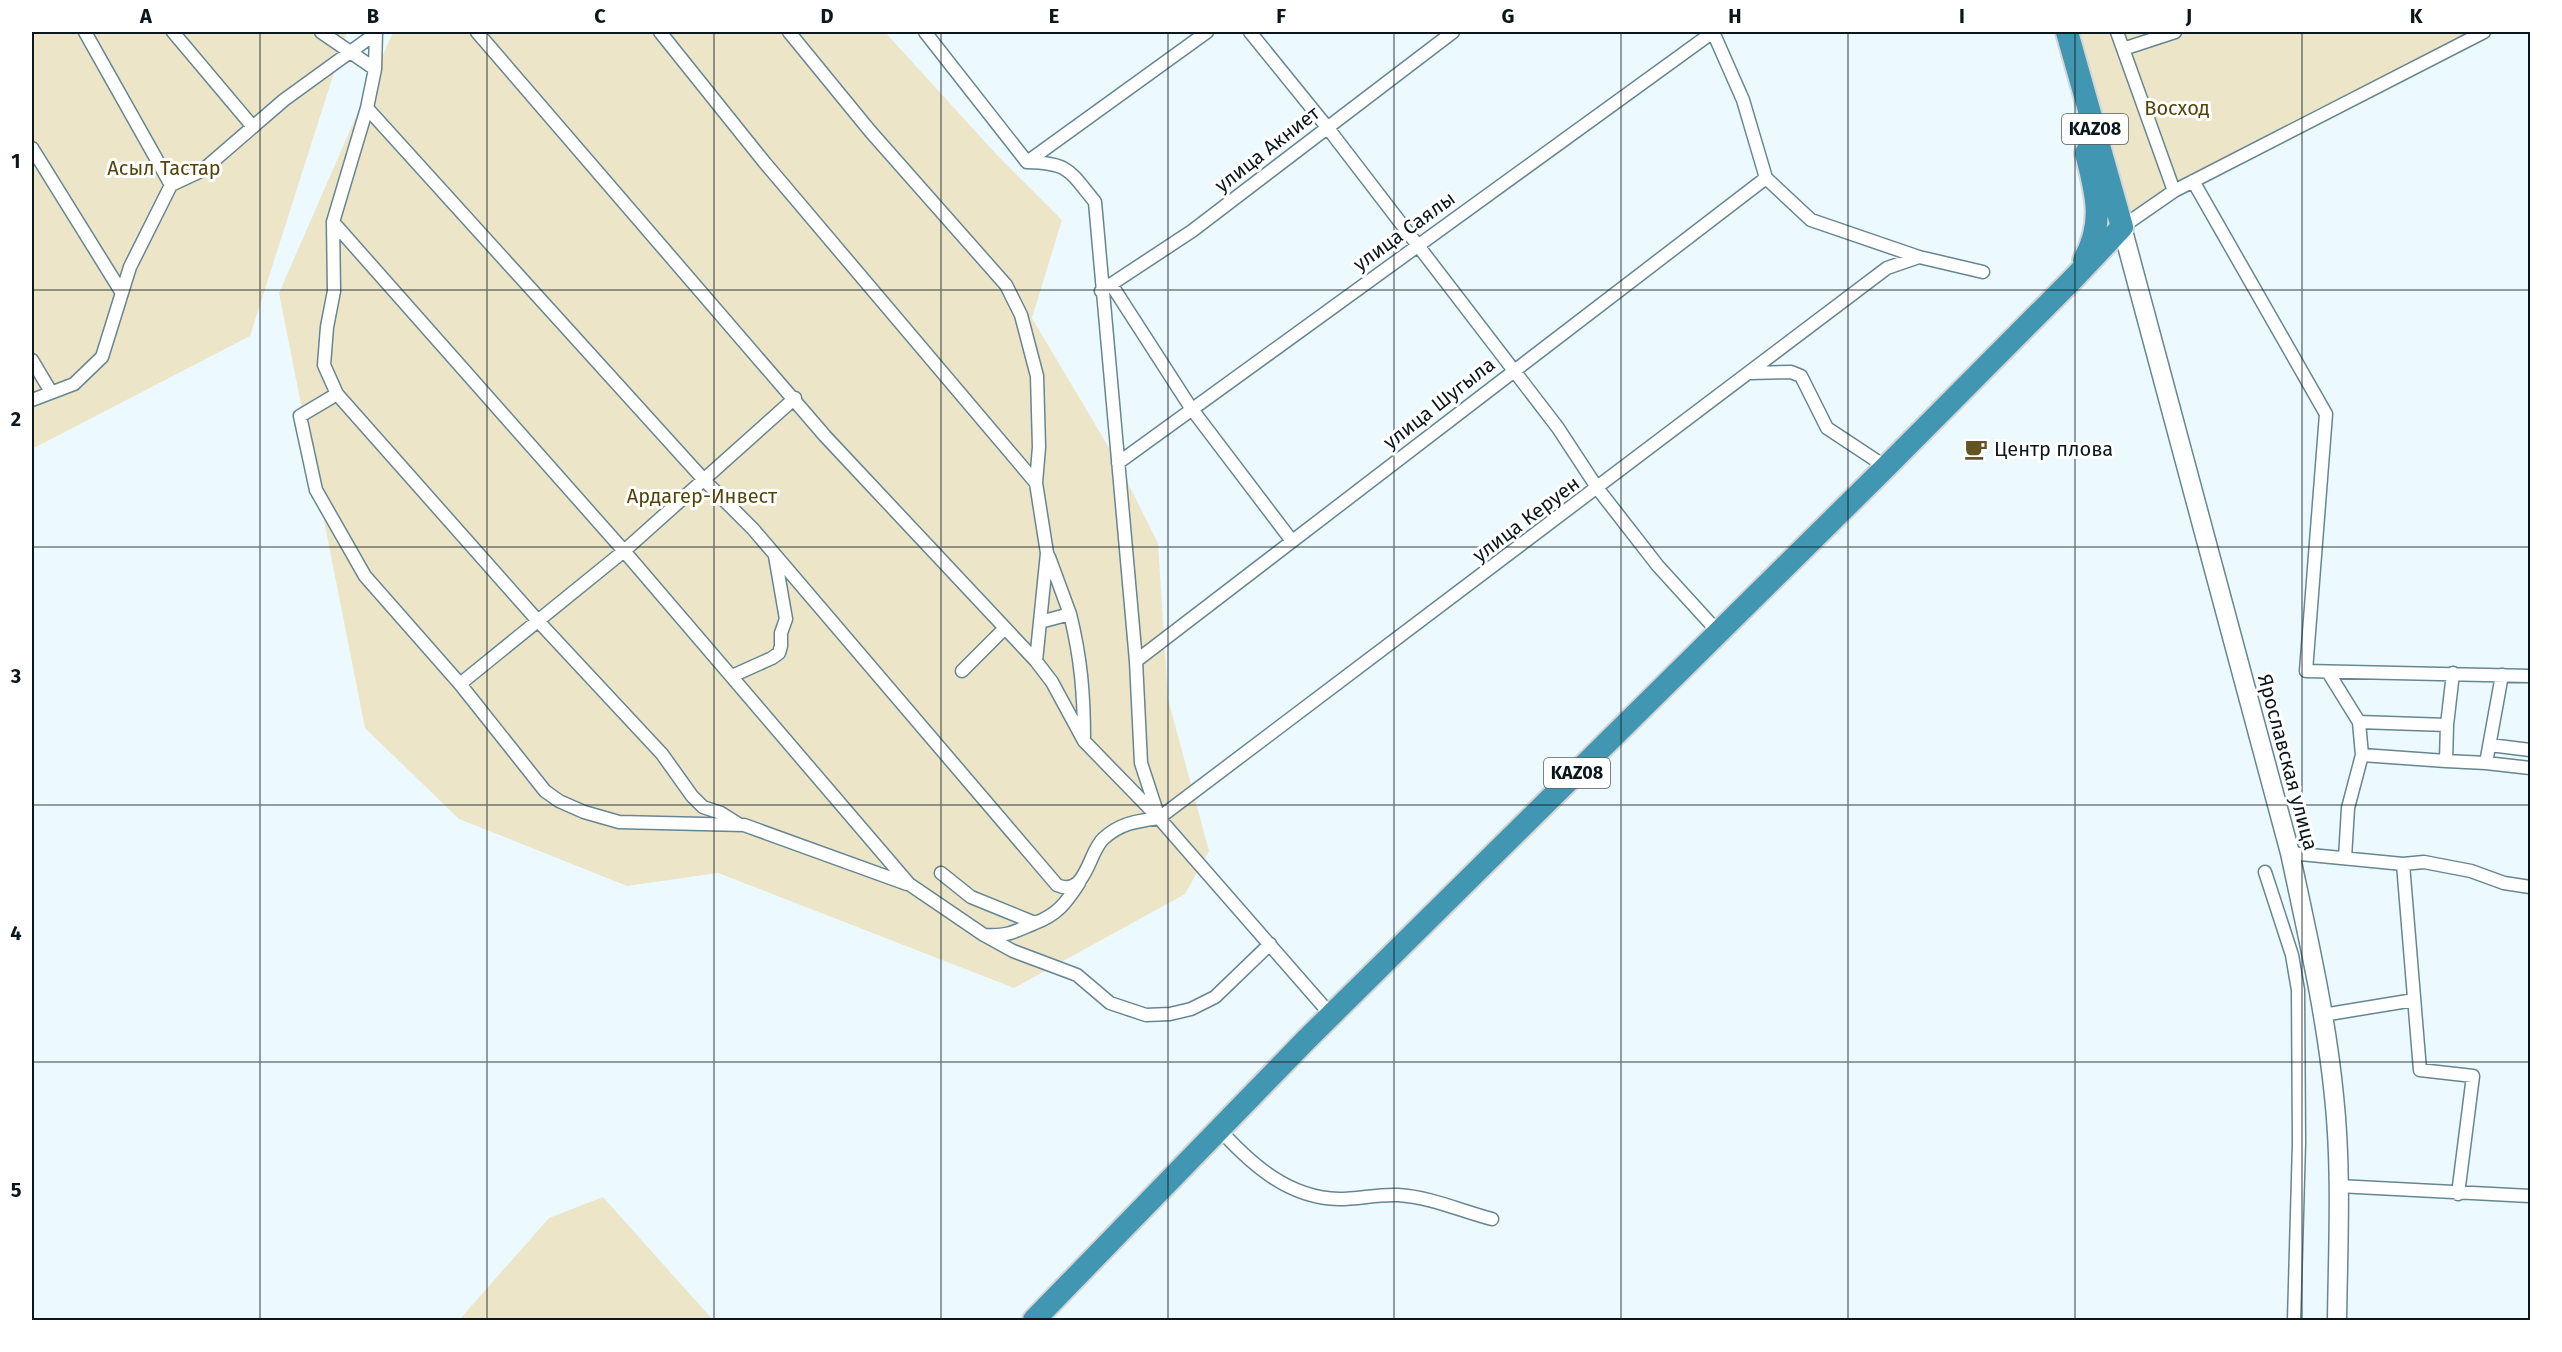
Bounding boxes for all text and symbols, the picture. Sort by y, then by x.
text: A [139,4,153,28]
text: B [367,4,379,28]
text: C [594,4,606,28]
text: D [820,4,834,28]
text: E [1049,4,1059,28]
text: F [1276,4,1286,28]
text: G [1502,4,1514,28]
text: H [1728,4,1742,28]
text: I [1959,4,1965,28]
text: J [2185,4,2192,28]
text: K [2410,4,2423,28]
park label: Восход [2144,96,2210,120]
street label: улица Акниет [1210,100,1325,197]
road number: KAZ08 [2062,114,2128,144]
text: 1 [11,149,21,173]
park label: Асыл Тастар [107,156,221,180]
street label: улица Саялы [1348,186,1460,276]
street label: улица Шугыла [1378,352,1500,454]
text: 2 [11,407,21,431]
cafe icon: Центр плова [1963,436,1989,462]
place label: Центр плова [1994,437,2113,461]
street label: улица Керуен [1468,471,1584,567]
park label: Ардагер-Инвест [627,484,778,508]
text: 3 [10,664,21,688]
street label: Ярославская улица [2253,671,2323,853]
road number: KAZ08 [1544,758,1610,788]
text: 4 [10,921,22,945]
text: 5 [11,1178,22,1202]

